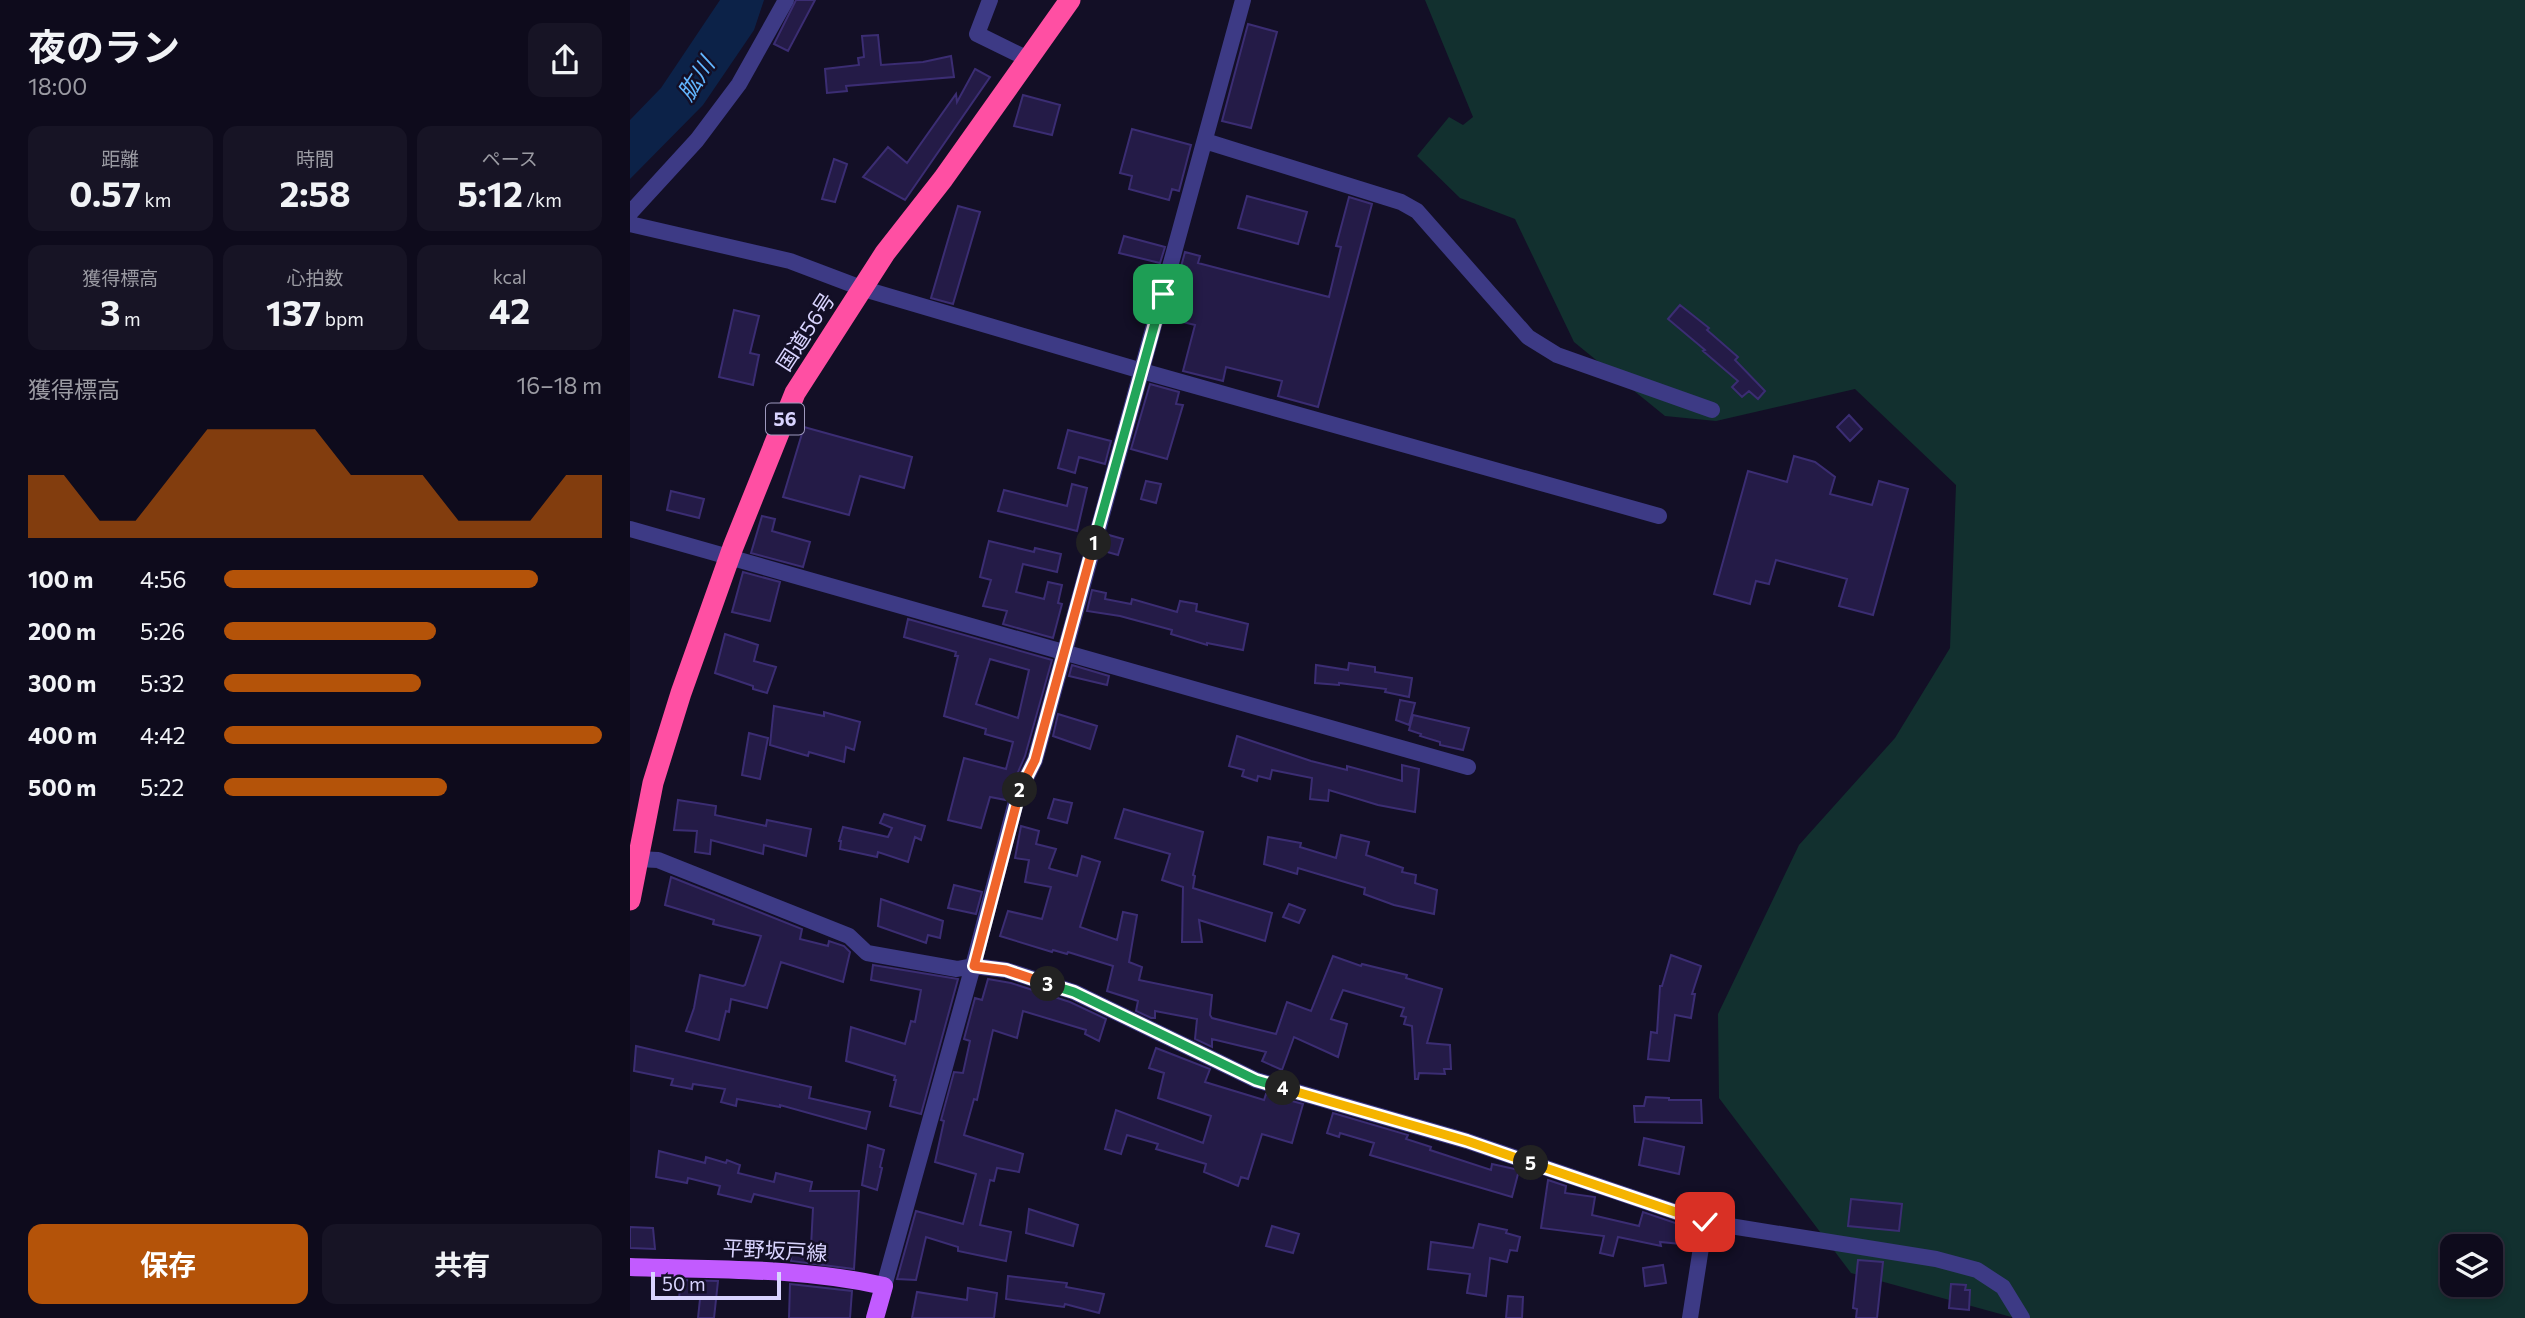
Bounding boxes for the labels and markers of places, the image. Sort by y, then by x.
pin [1133,264,1193,324]
pin: 1 [1077,526,1112,560]
pin: 2 [1002,772,1038,808]
pin: 3 [1030,967,1066,1002]
pin: 4 [1266,1070,1300,1106]
pin: 5 [1514,1146,1548,1180]
pin [1675,1192,1735,1252]

